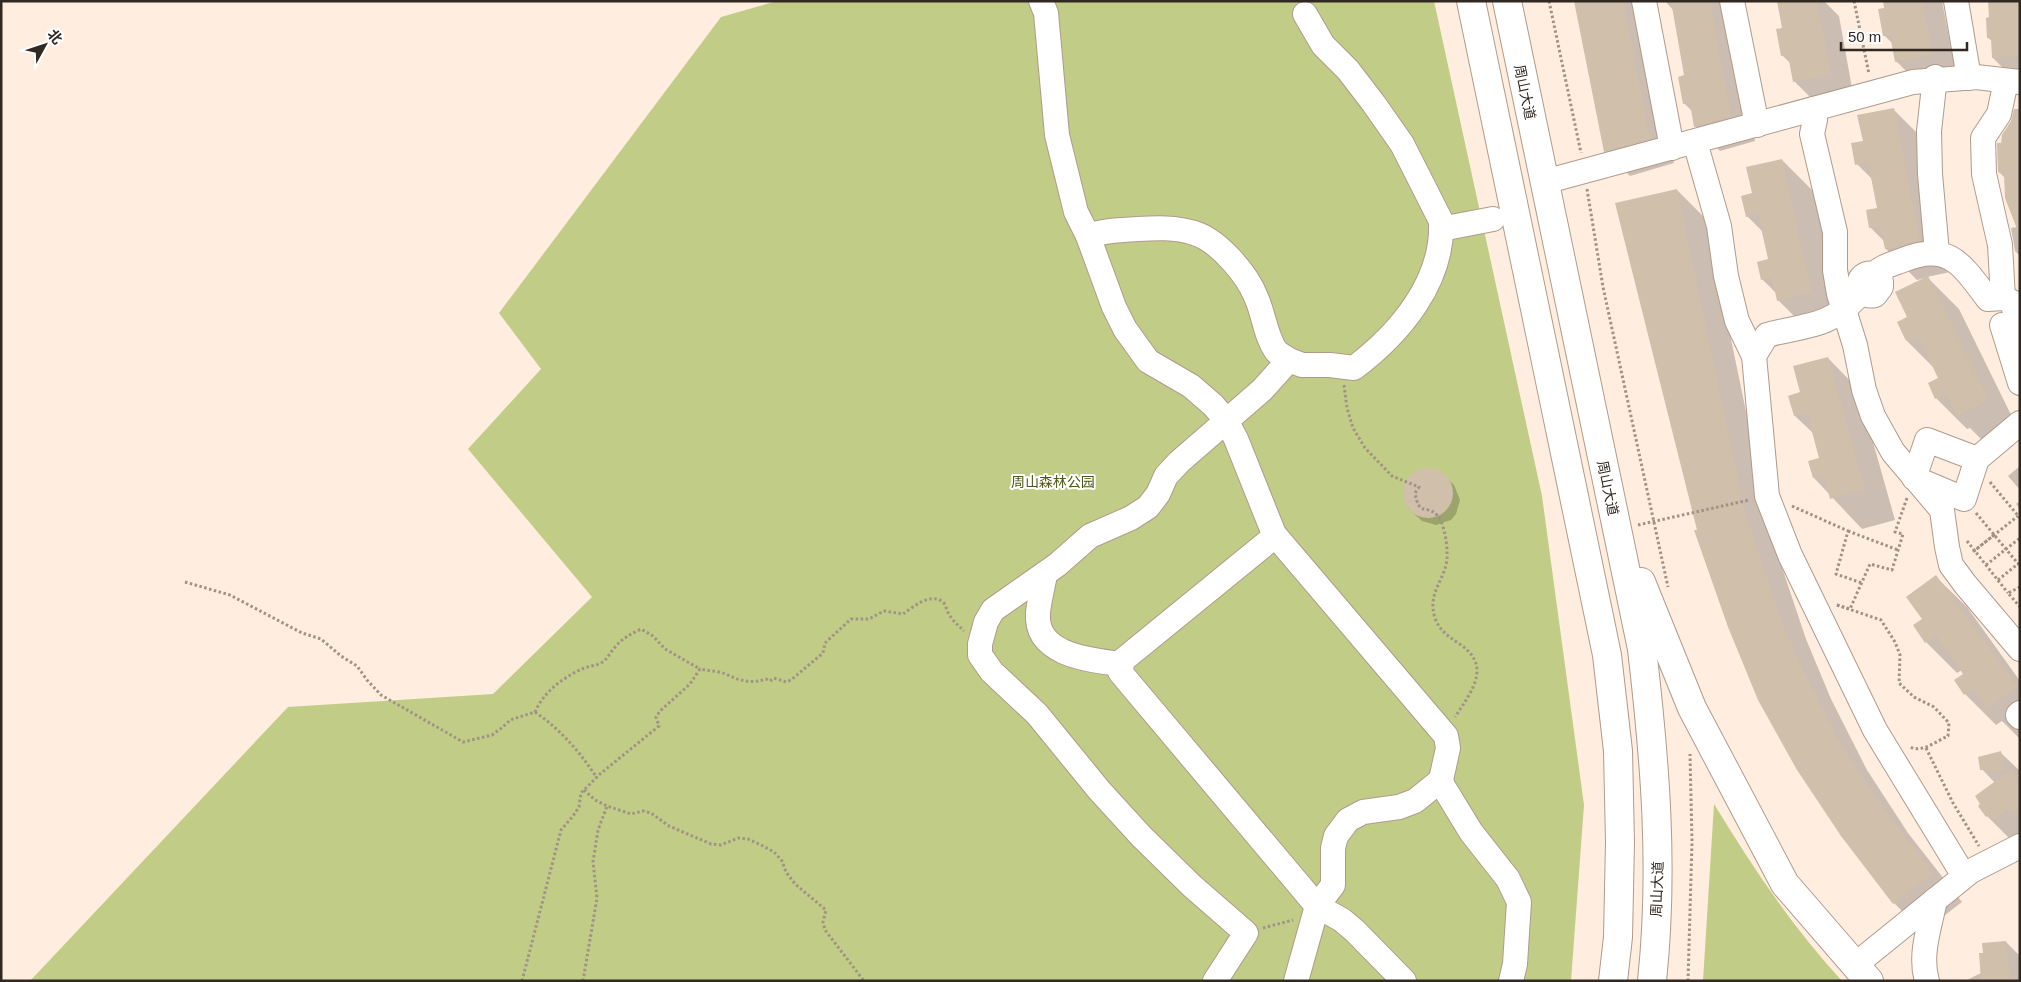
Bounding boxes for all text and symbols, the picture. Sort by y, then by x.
north arrow [20,20,70,70]
scale bar [1841,20,1967,52]
text: 北 [44,26,66,47]
text: 50 m [1848,28,1881,45]
street label: 周山大道 [1511,63,1539,121]
street label: 周山大道 [1594,459,1622,517]
park label: 周山森林公园 [1011,474,1095,490]
street label: 周山大道 [1648,861,1666,917]

